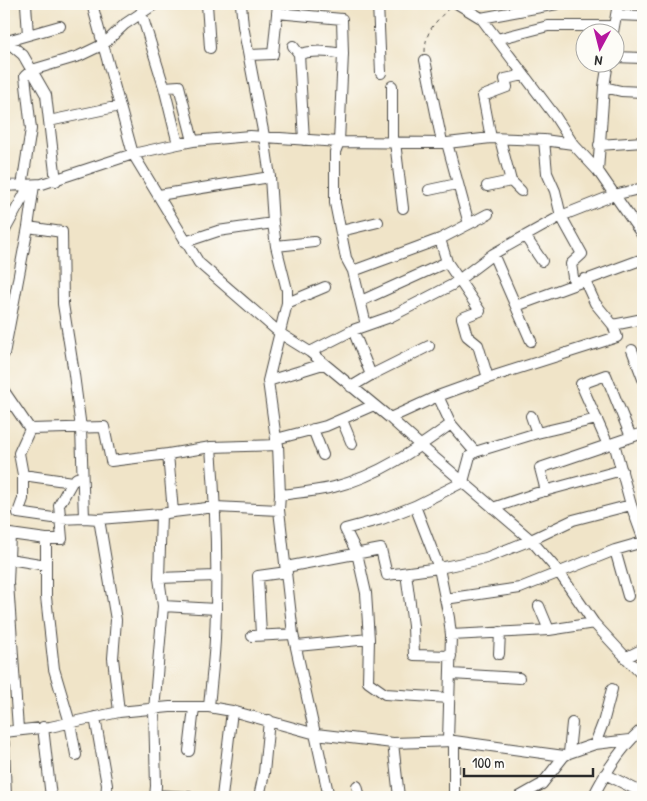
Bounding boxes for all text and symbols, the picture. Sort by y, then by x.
north arrow [574,22,624,72]
text: N [593,51,603,71]
scale bar [464,746,593,778]
text: 100 m [472,752,505,773]

